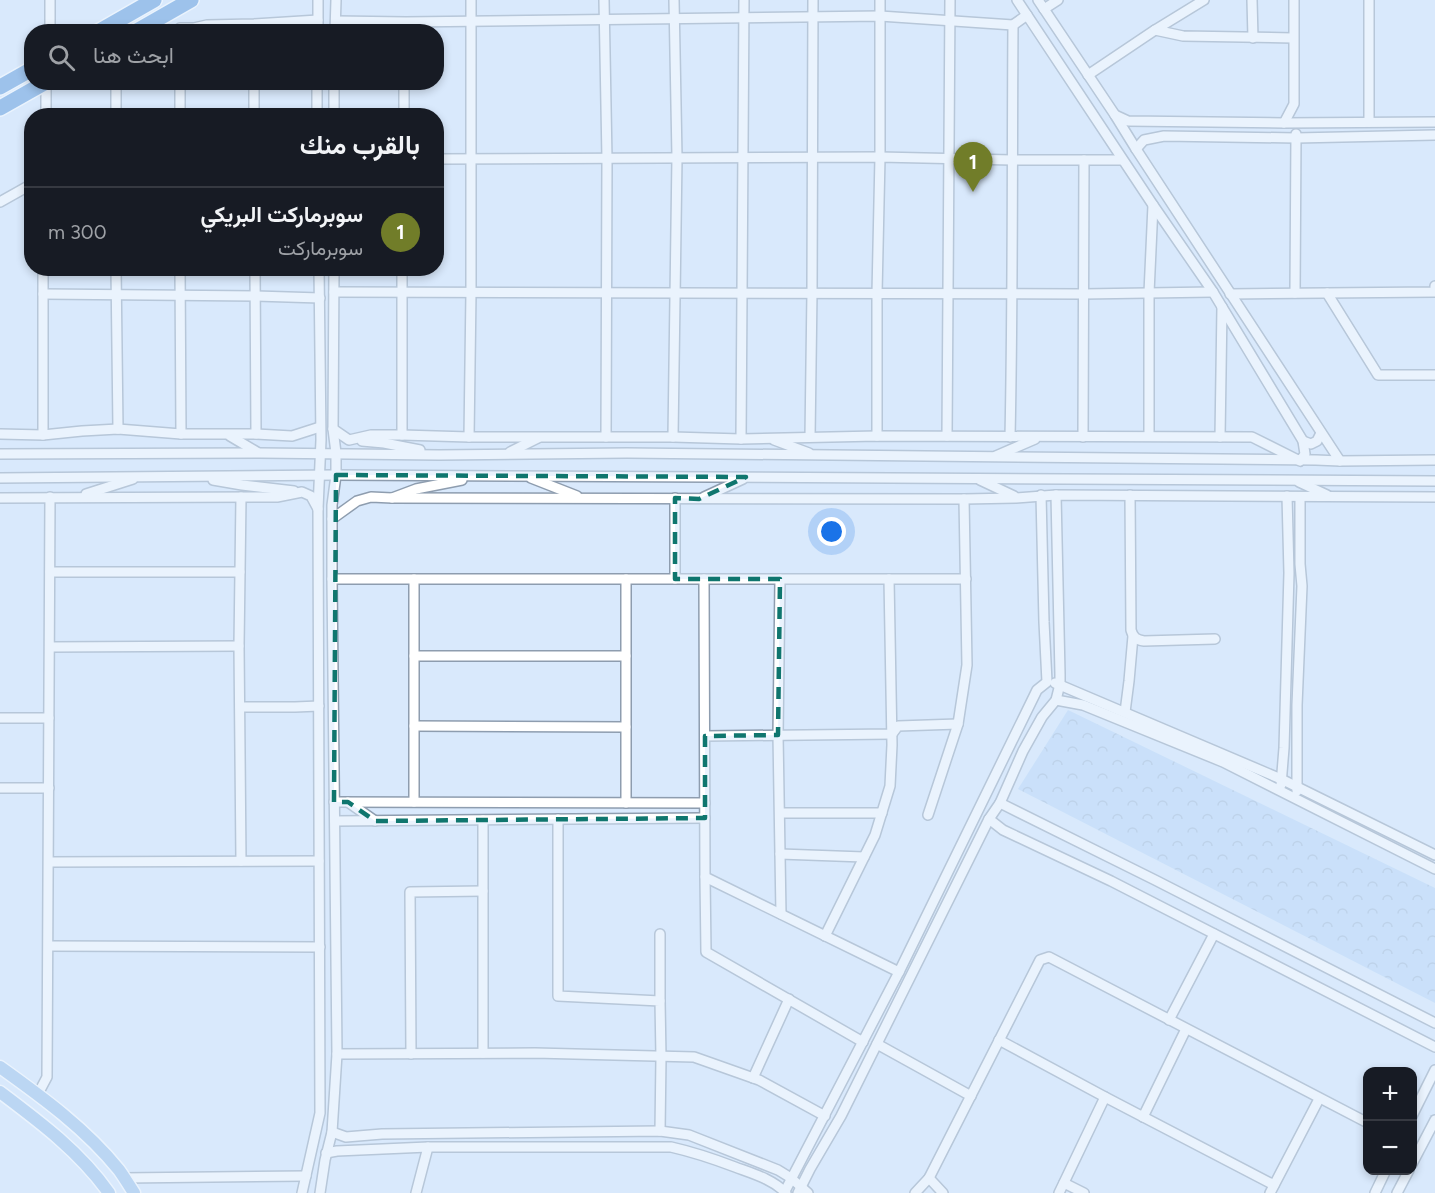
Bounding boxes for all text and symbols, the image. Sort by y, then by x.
search box [24,24,444,90]
icon: search [45,41,78,74]
text: ابحث هنا [93,42,174,69]
text: بالقرب منك [300,129,420,161]
pin: 1 [954,142,992,192]
text: سوبرماركت البريكي [201,201,363,228]
text: 300 m [48,220,107,244]
text: 1 [396,220,405,244]
text: سوبرماركت [278,236,363,260]
your location [817,517,846,546]
map controls [1363,1067,1417,1175]
button: + [1363,1067,1417,1121]
button: − [1363,1121,1417,1175]

